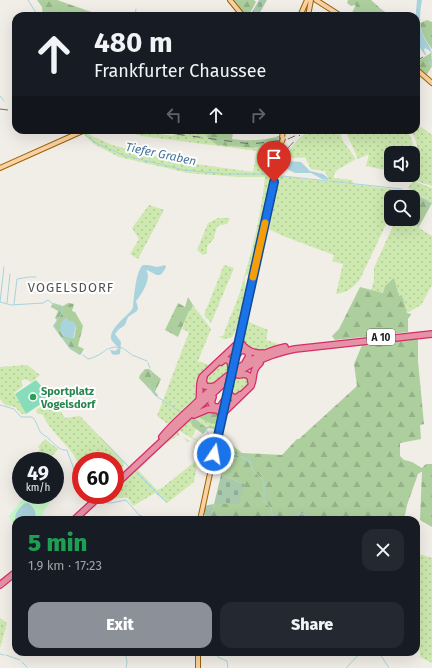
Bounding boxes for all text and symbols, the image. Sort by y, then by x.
text: 480 m [94,26,173,59]
icon: ahead [28,28,80,80]
text: Frankfurter Chaussee [94,60,266,82]
icon: left [163,104,185,126]
icon: ahead [205,104,227,126]
icon: right [247,104,269,126]
water label: Tiefer Graben [124,140,198,168]
pin [257,141,291,182]
map controls [384,146,420,226]
button: sound [384,146,420,182]
icon: arrive [263,147,285,169]
button: search [384,190,420,226]
district label: VOGELSDORF [28,280,114,295]
road number: A 10 [367,329,395,345]
place label: Sportplatz Vogelsdorf [40,385,96,411]
marker: Sportplatz Vogelsdorf [28,392,38,402]
position arrow [193,433,235,475]
speed limit sign: 60 [72,452,124,504]
text: 49 [27,461,49,485]
text: km/h [26,482,50,494]
text: 5 min [28,529,87,557]
button: close [362,529,404,571]
text: 1.9 km · 17:23 [28,558,102,573]
button: Exit [28,602,212,648]
button: Share [220,602,404,648]

